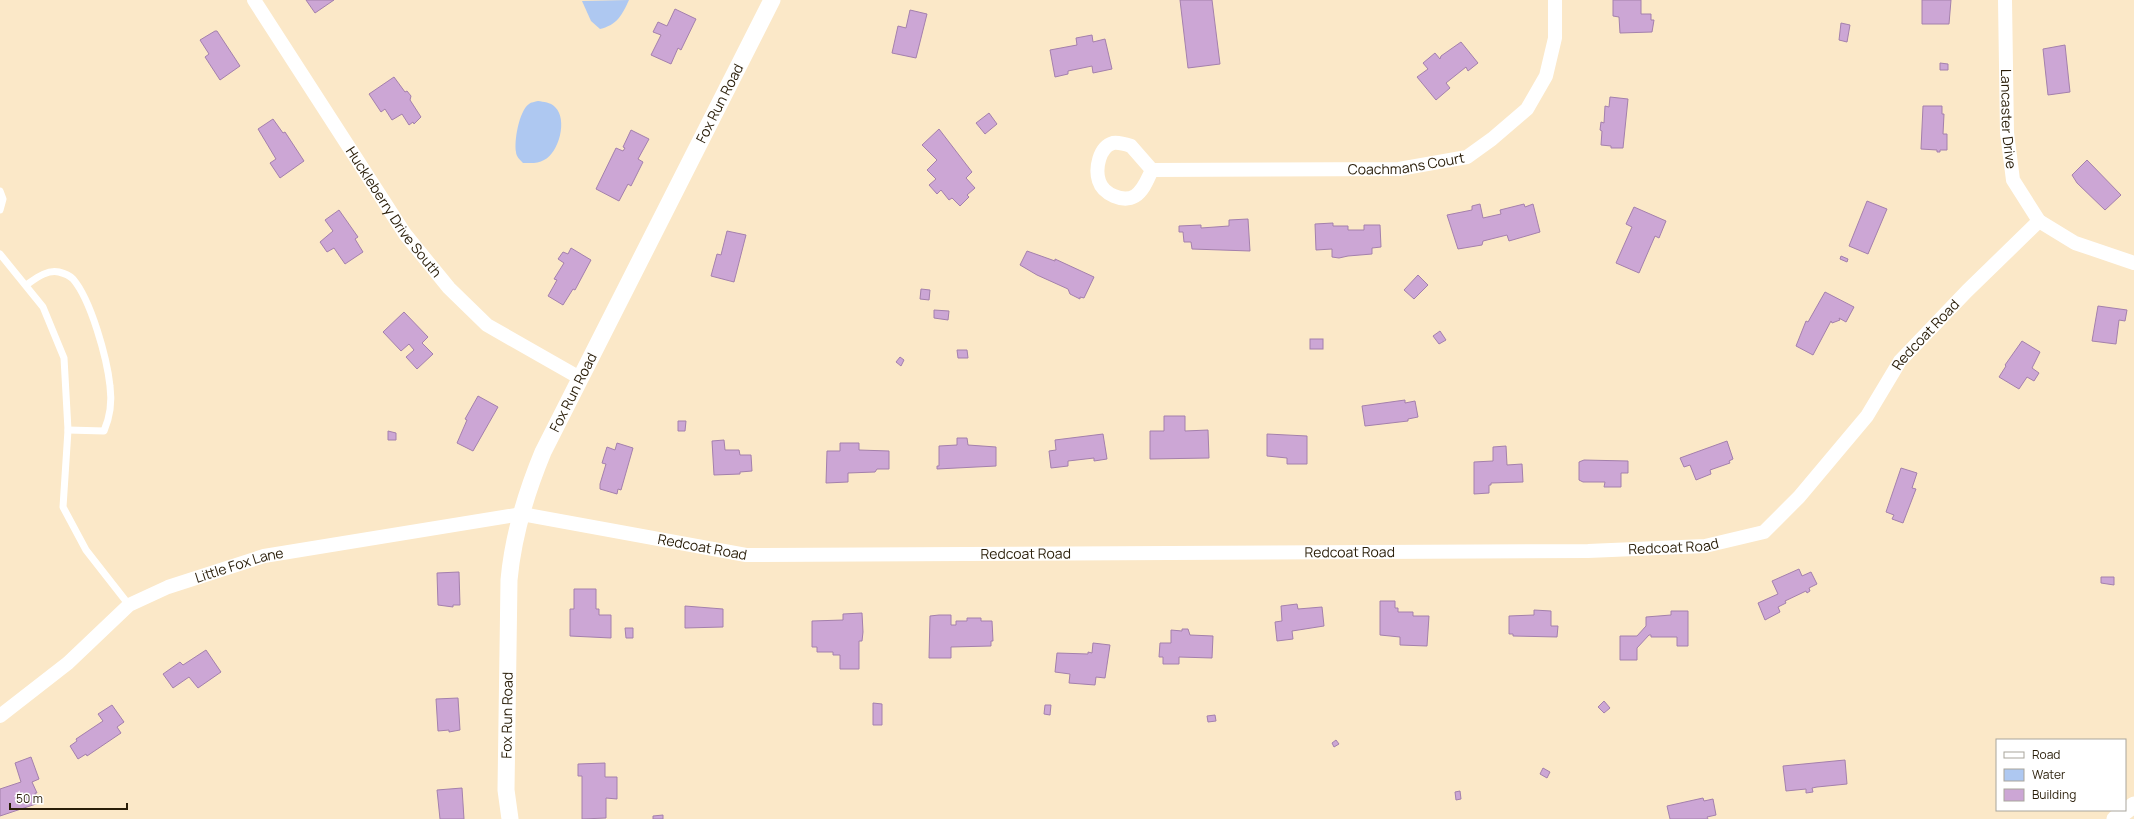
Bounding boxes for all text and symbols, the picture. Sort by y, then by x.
street label: Fox Run Road [691,60,747,146]
street label: Lancaster Drive [1997,69,2021,170]
street label: Huckleberry Drive South [342,143,446,281]
street label: Coachmans Court [1348,148,1466,178]
street label: Redcoat Road [1887,295,1963,373]
street label: Fox Run Road [545,349,601,435]
street label: Redcoat Road [656,529,749,564]
street label: Redcoat Road [1628,533,1721,558]
street label: Redcoat Road [1304,542,1395,561]
street label: Little Fox Lane [192,543,285,587]
street label: Redcoat Road [980,543,1071,563]
street label: Fox Run Road [496,672,517,759]
legend [1996,739,2126,811]
text: Road [2032,746,2060,763]
text: Water [2032,766,2066,783]
scale bar [10,785,127,811]
text: Building [2032,786,2076,803]
text: 50 m [16,790,43,807]

